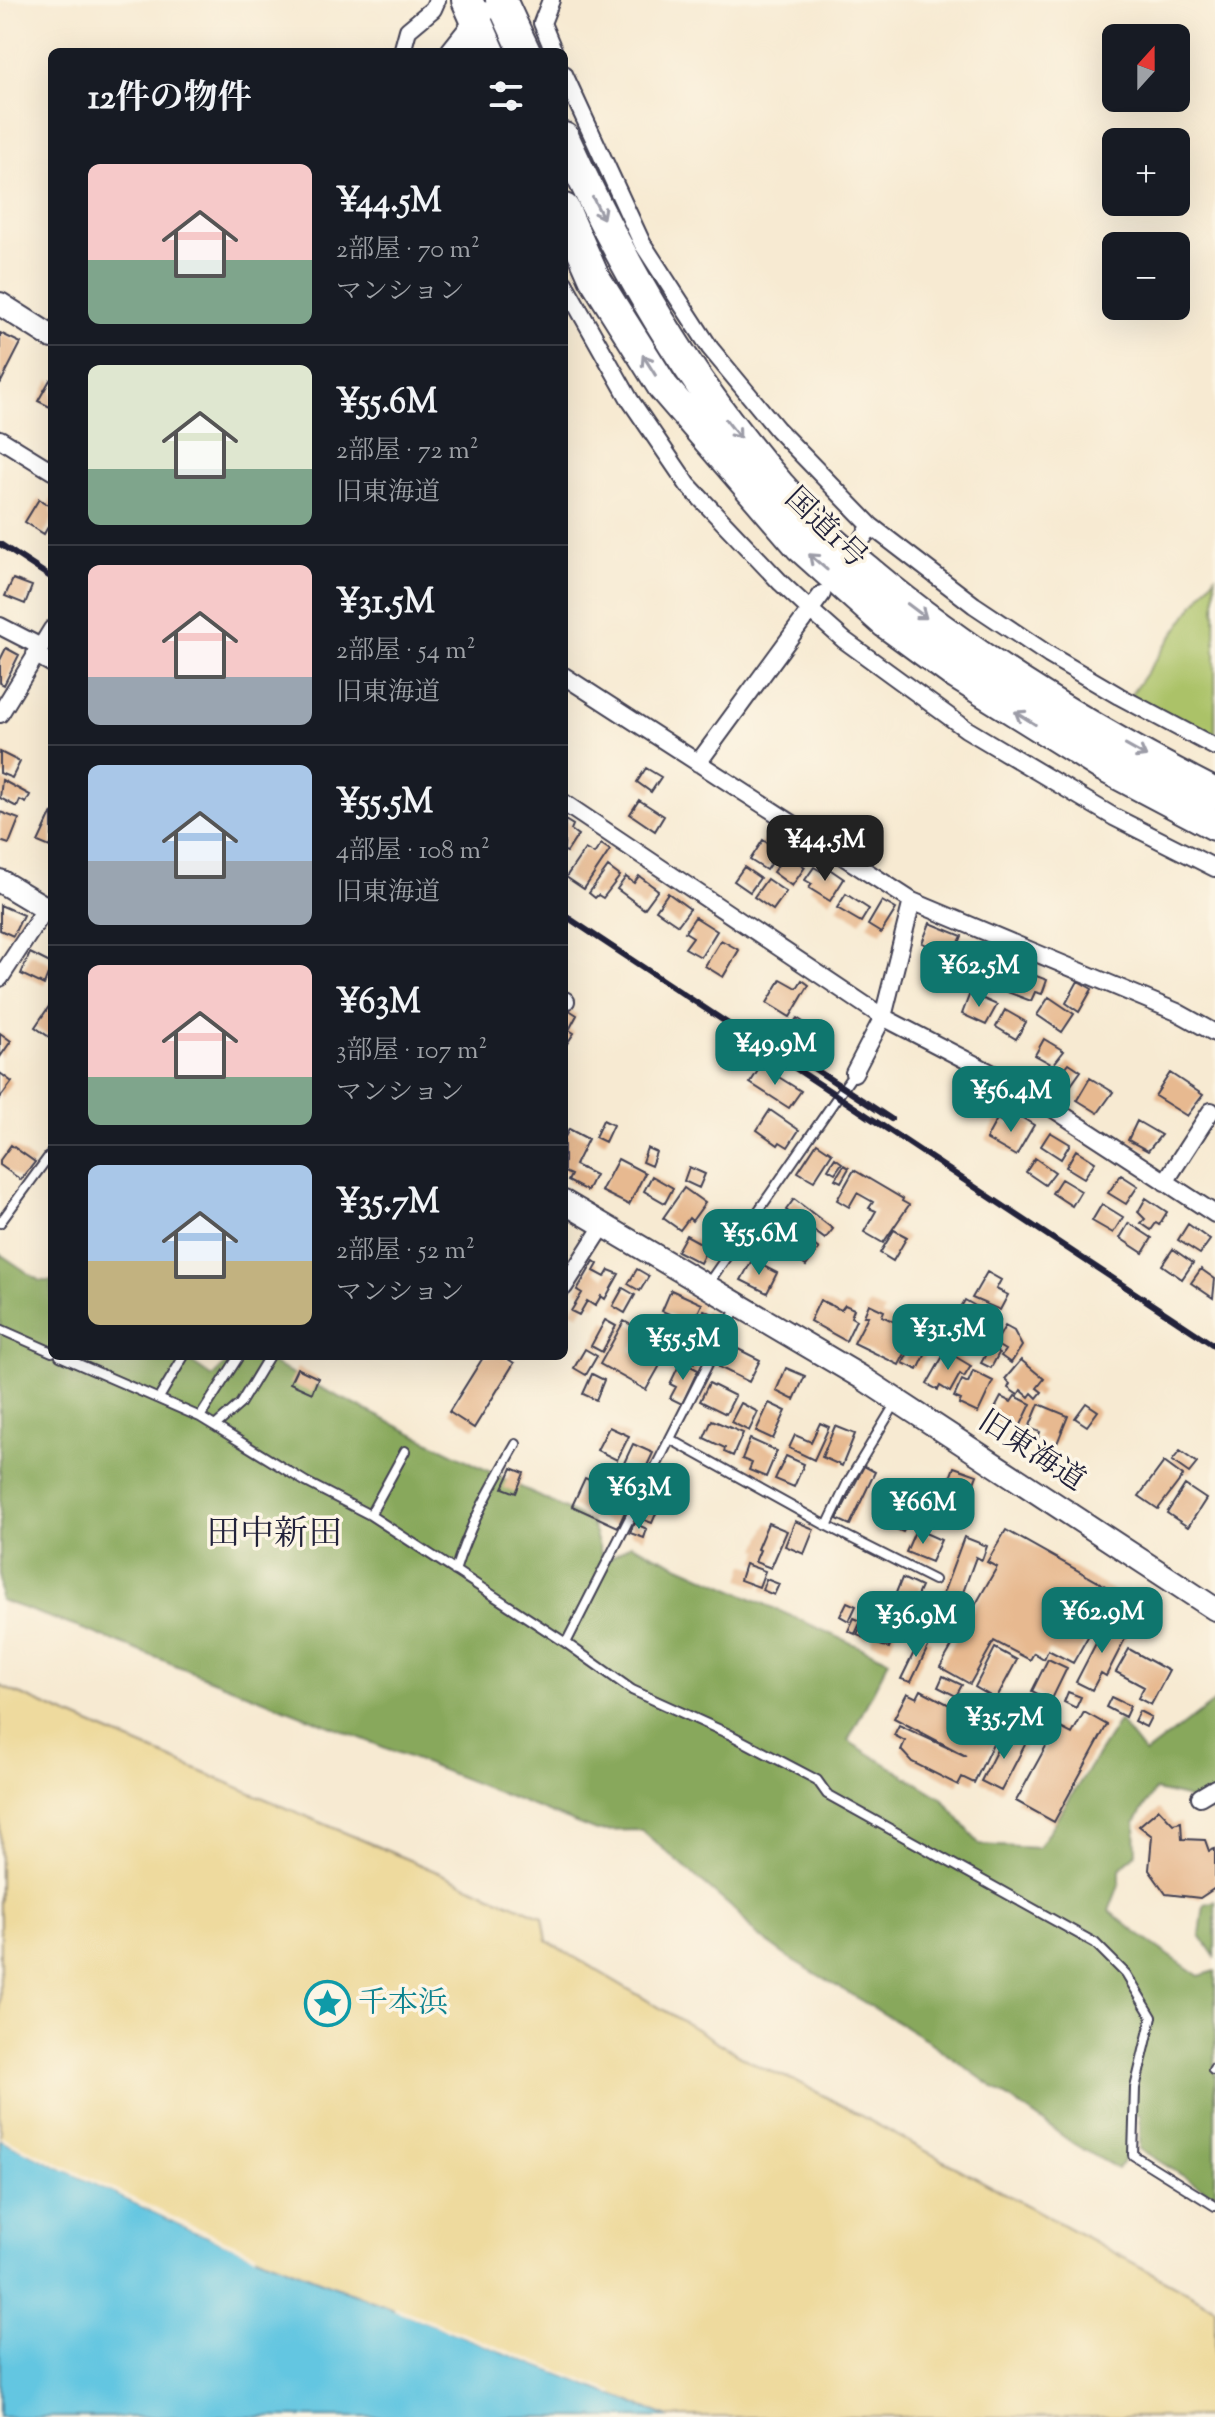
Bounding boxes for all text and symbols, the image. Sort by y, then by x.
north arrow [1102,24,1190,112]
map controls [1102,24,1190,320]
icon: filters [484,74,528,118]
text: 12件の物件 [88,75,251,124]
button: + [1102,128,1190,216]
text: ¥44.5M [336,178,442,227]
one-way arrow [591,195,606,219]
icon: home [152,196,248,292]
text: 2部屋 · 70 m² [336,232,480,269]
button: − [1102,232,1190,320]
text: マンション [336,274,465,311]
one-way arrow [641,355,657,377]
text: ¥55.6M [336,379,438,428]
icon: home [152,397,248,493]
one-way arrow [724,418,742,439]
text: 2部屋 · 72 m² [336,433,479,470]
text: 旧東海道 [336,475,440,512]
street label: 国道1号 [774,479,876,579]
one-way arrow [808,554,828,572]
text: ¥31.5M [336,579,435,628]
icon: home [152,597,248,693]
one-way arrow [906,603,927,620]
text: 2部屋 · 54 m² [336,633,476,670]
text: 旧東海道 [336,675,440,712]
one-way arrow [1014,710,1037,726]
one-way arrow [1124,744,1147,760]
text: ¥55.5M [336,779,433,828]
icon: home [152,797,248,893]
pin: ¥44.5M [760,815,890,883]
text: ¥44.5M [785,822,865,859]
text: 4部屋 · 108 m² [336,833,490,870]
text: 旧東海道 [336,875,440,912]
pin: ¥62.5M [914,941,1044,1009]
text: ¥62.5M [938,948,1020,985]
text: ¥63M [336,979,420,1028]
icon: home [152,997,248,1093]
pin: ¥49.9M [710,1019,840,1087]
text: ¥49.9M [733,1026,817,1063]
text: 3部屋 · 107 m² [336,1033,487,1070]
pin: ¥56.4M [946,1066,1076,1134]
text: ¥56.4M [970,1073,1052,1110]
text: マンション [336,1075,465,1112]
text: ¥35.7M [336,1179,440,1228]
icon: home [152,1197,248,1293]
pin: ¥55.6M [694,1209,824,1277]
text: ¥55.6M [720,1216,798,1253]
text: 2部屋 · 52 m² [336,1233,475,1270]
text: マンション [336,1275,465,1312]
pin: ¥31.5M [883,1304,1013,1372]
text: ¥31.5M [910,1311,986,1348]
pin: ¥55.5M [618,1314,748,1382]
text: ¥55.5M [646,1321,720,1358]
street label: 旧東海道 [969,1401,1093,1503]
pin: ¥63M [592,1463,686,1531]
text: ¥63M [607,1470,671,1507]
pin: ¥66M [876,1478,970,1546]
text: ¥66M [890,1485,956,1522]
district label: 田中新田 [206,1511,342,1560]
pin: ¥62.9M [1037,1587,1167,1655]
pin: ¥36.9M [851,1591,981,1659]
text: ¥62.9M [1060,1594,1144,1631]
text: ¥36.9M [875,1598,957,1635]
pin: ¥35.7M [939,1693,1069,1761]
text: ¥35.7M [964,1700,1044,1737]
place icon: 千本浜 [303,1980,351,2028]
place label: 千本浜 [358,1983,448,2026]

